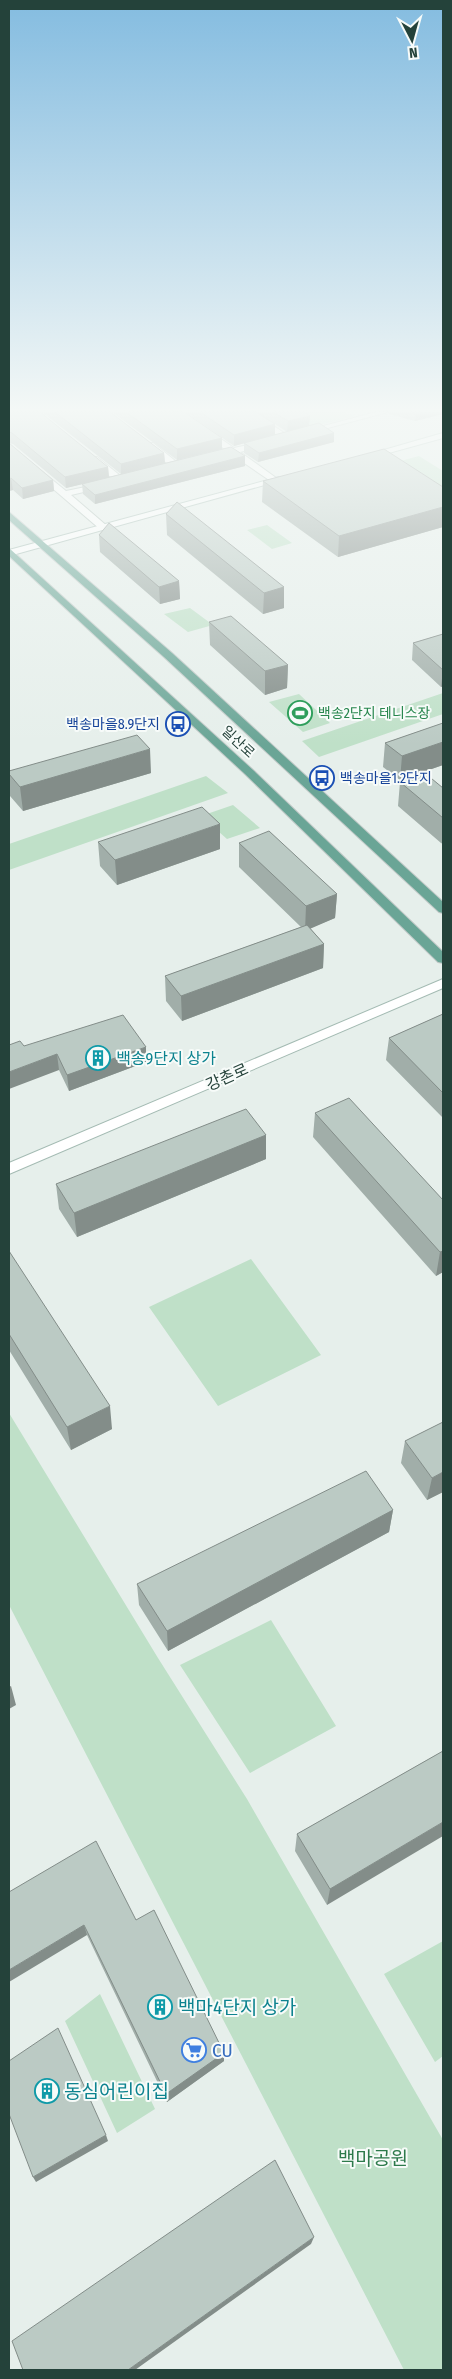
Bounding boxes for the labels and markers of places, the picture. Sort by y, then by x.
sports icon: 백송2단지 테니스장 [287,700,313,726]
place label: 백송2단지 테니스장 [318,705,431,722]
bus stop icon: 백송마을8.9단지 [165,711,191,737]
place label: 백송마을8.9단지 [66,716,160,733]
bus stop icon: 백송마을1.2단지 [309,765,335,791]
place label: 백송마을1.2단지 [340,770,432,787]
building icon: 백송9단지 상가 [85,1045,111,1071]
place label: 백송9단지 상가 [116,1049,216,1068]
building icon: 백마4단지 상가 [147,1994,173,2020]
place label: 백마4단지 상가 [178,1996,297,2019]
supermarket icon: CU [181,2037,207,2063]
place label: CU [212,2039,233,2062]
building icon: 동심어린이집 [34,2078,60,2104]
place label: 동심어린이집 [64,2080,169,2103]

